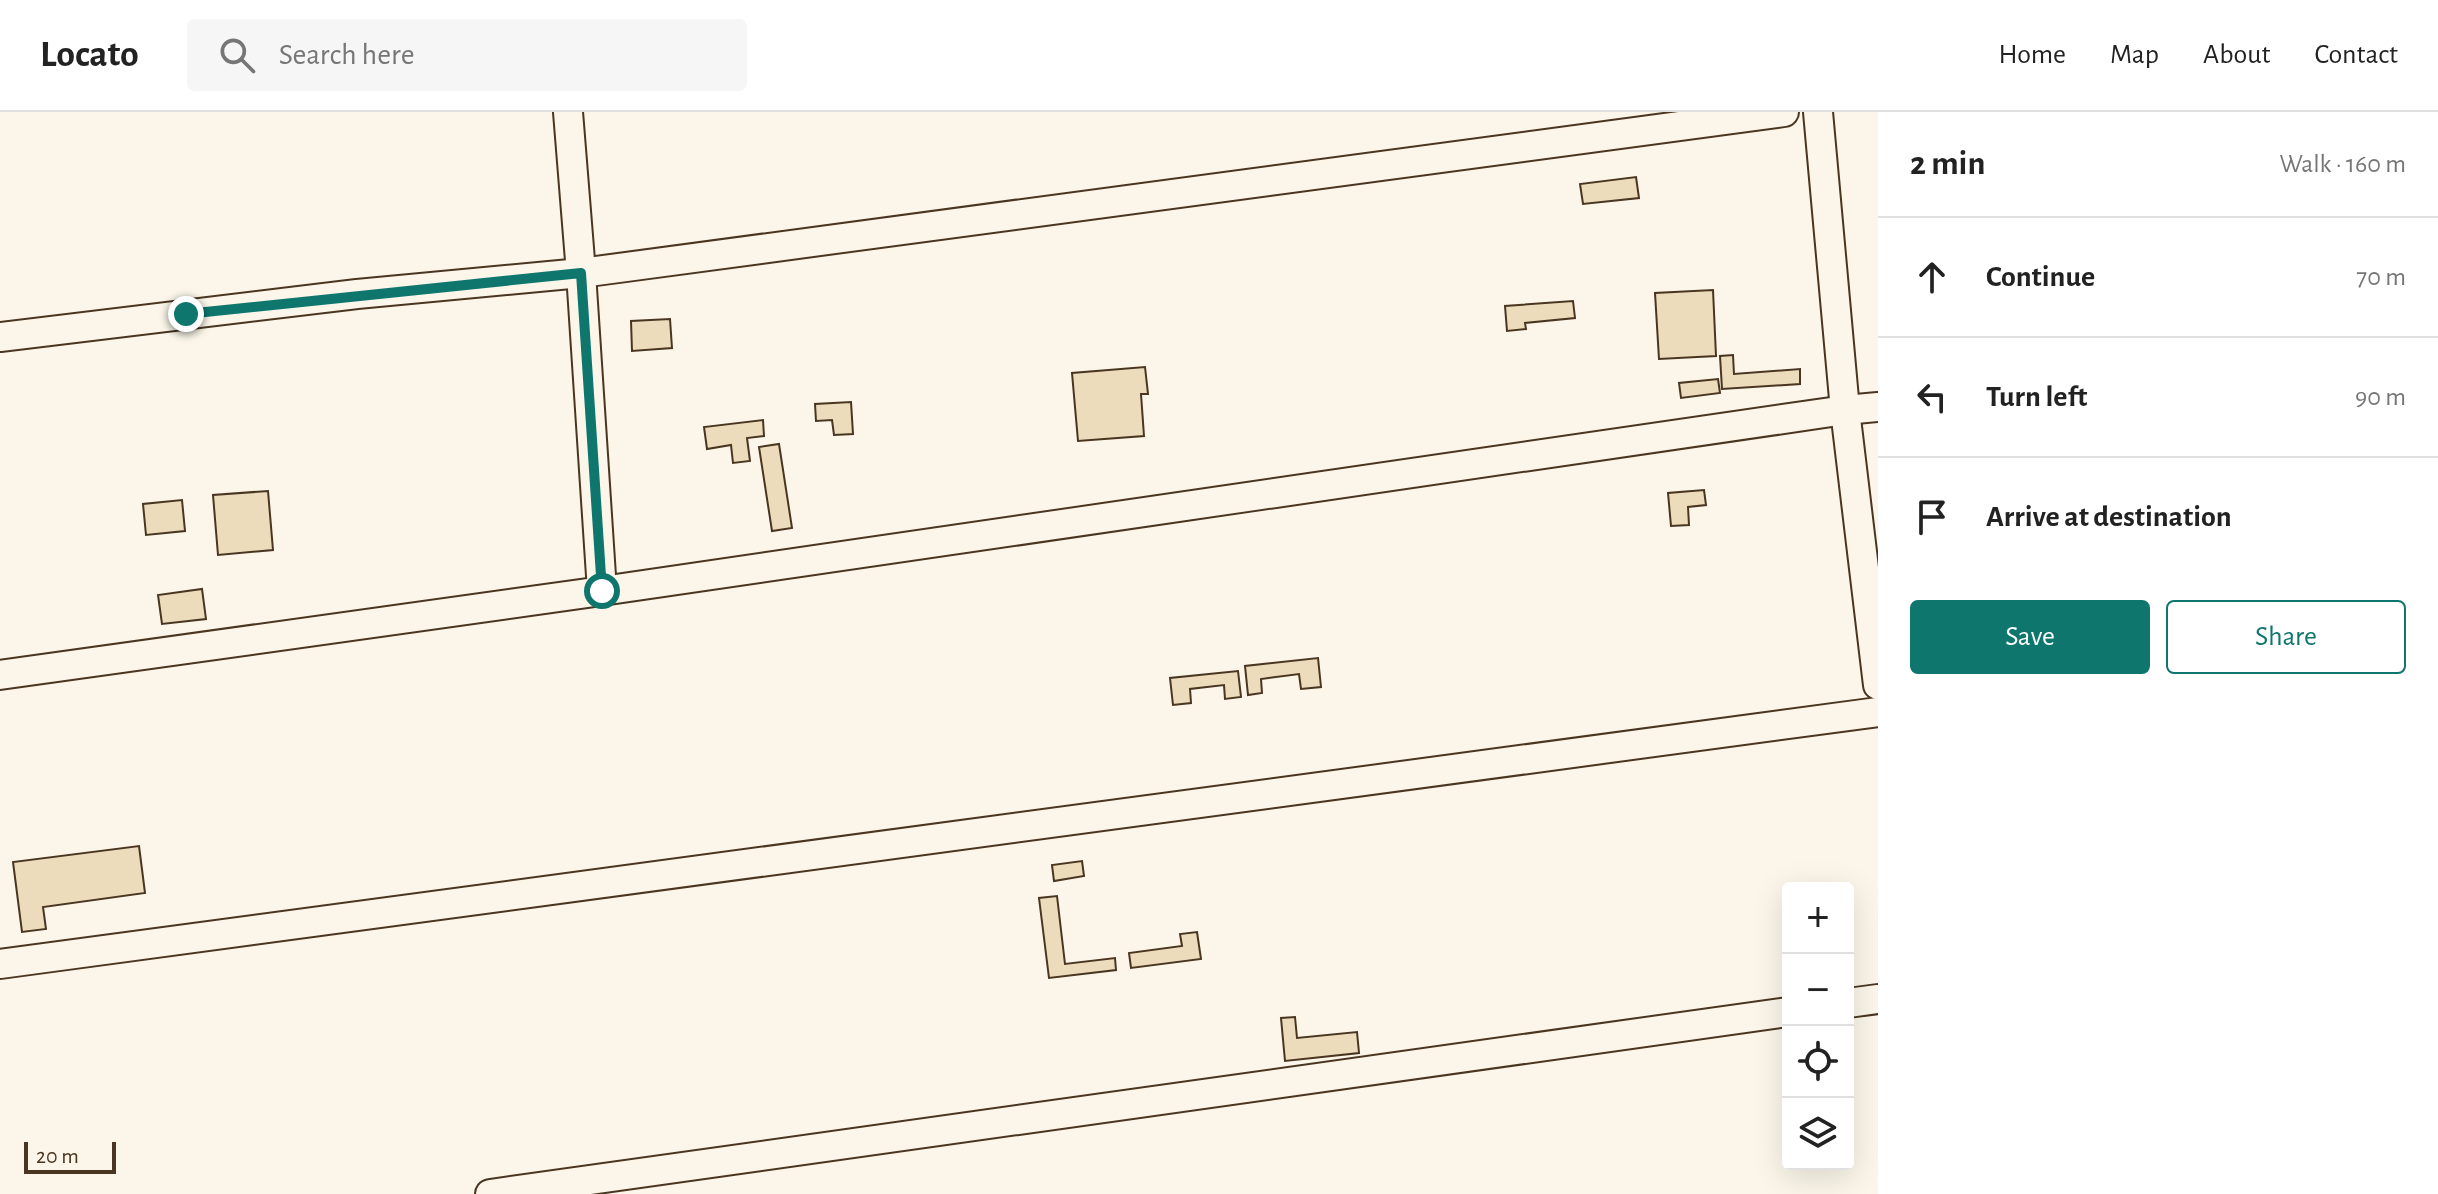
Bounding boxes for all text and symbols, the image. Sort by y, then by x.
search box [187,19,747,91]
icon: search [215,33,259,77]
text: Locato [40,36,139,74]
text: Search here [279,40,414,70]
text: Home [1999,41,2066,69]
text: Map [2110,41,2159,69]
text: About [2203,41,2271,69]
text: Contact [2315,41,2398,69]
text: 2 min [1910,147,1985,181]
text: Walk · 160 m [2279,151,2406,177]
icon: ahead [1910,255,1954,299]
text: Continue [1986,262,2095,292]
text: 70 m [2356,264,2406,290]
route end [168,296,204,332]
icon: left [1910,375,1954,419]
text: Turn left [1986,382,2087,412]
text: 90 m [2355,384,2406,410]
icon: arrive [1910,495,1954,539]
text: Arrive at destination [1986,502,2232,532]
route start [584,573,620,609]
button: Save [1910,600,2150,674]
button: Share [2166,600,2406,674]
map controls [1782,882,1854,1170]
button: + [1782,882,1854,954]
button: − [1782,954,1854,1026]
button: locate [1782,1026,1854,1098]
button: layers [1782,1098,1854,1170]
scale bar [24,1138,116,1174]
text: 20 m [36,1145,79,1167]

